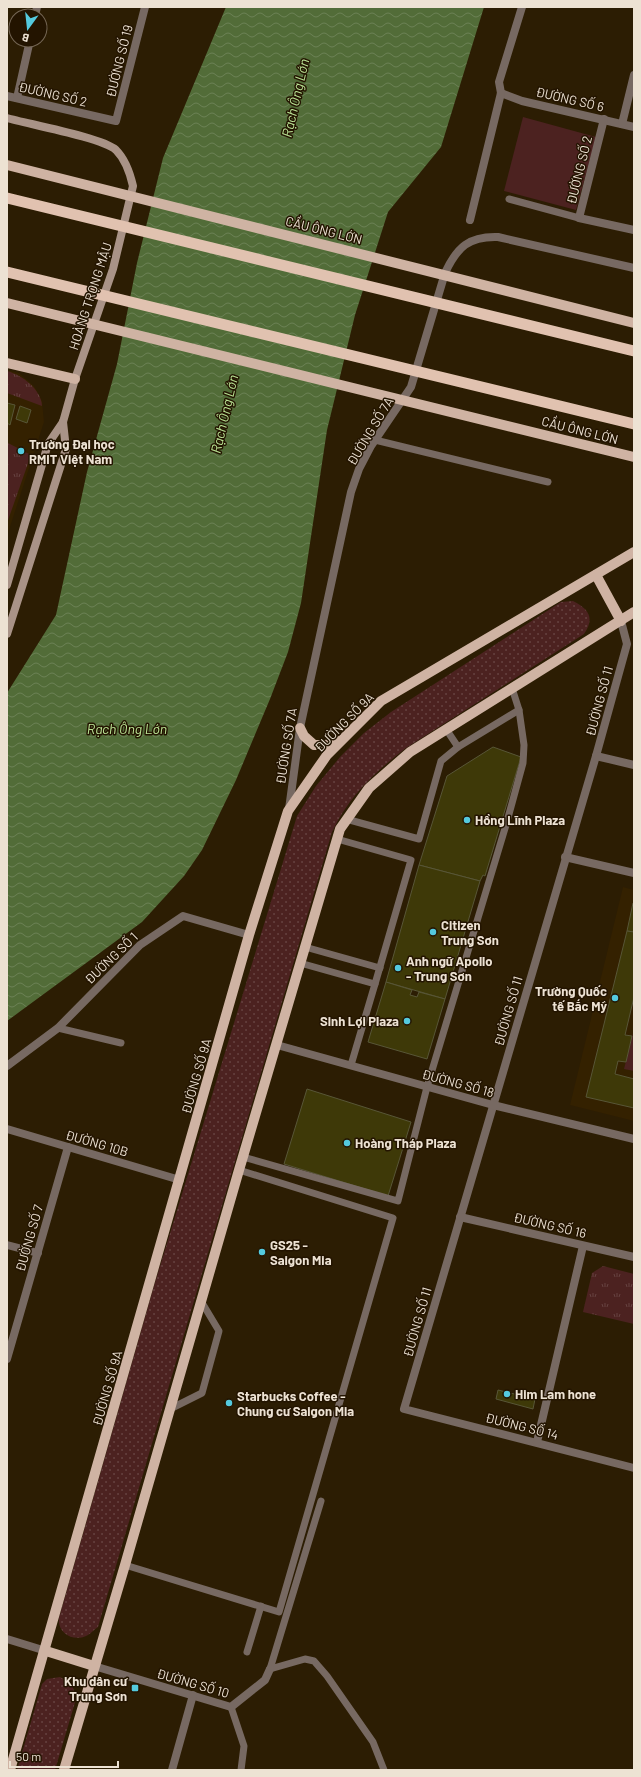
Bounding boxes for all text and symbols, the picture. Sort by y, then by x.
north arrow [8,8,48,48]
street label: ĐƯỜNG SỐ 19 [101,23,136,99]
text: B [20,31,30,45]
water label: Rạch Ông Lớn [278,57,312,139]
street label: ĐƯỜNG SỐ 2 [17,77,89,110]
street label: ĐƯỜNG SỐ 6 [534,82,606,115]
street label: ĐƯỜNG SỐ 2 [562,134,595,206]
street label: CẦU ÔNG LỚN [284,212,364,247]
street label: HOÀNG TRỌNG MẬU [65,240,115,352]
water label: Rạch Ông Lớn [207,373,241,455]
street label: ĐƯỜNG SỐ 7A [342,393,397,468]
street label: CẦU ÔNG LỚN [540,412,620,447]
place label: Trường Đại học RMIT Việt Nam [29,436,115,467]
marker: Trường Đại học RMIT Việt Nam [16,446,26,456]
street label: ĐƯỜNG SỐ 11 [581,664,616,738]
street label: ĐƯỜNG SỐ 9A [310,688,377,755]
street label: ĐƯỜNG SỐ 7A [271,707,300,785]
water label: Rạch Ông Lớn [87,720,167,737]
place label: Hồng Lĩnh Plaza [475,812,565,828]
marker: Hồng Lĩnh Plaza [462,815,472,825]
place label: Citizen Trung Sơn [441,917,499,948]
marker: Citizen Trung Sơn [428,927,438,937]
street label: ĐƯỜNG SỐ 1 [81,928,141,987]
place label: Anh ngữ Apollo - Trung Sơn [406,953,492,984]
marker: Anh ngữ Apollo - Trung Sơn [393,963,403,973]
street label: ĐƯỜNG SỐ 11 [489,974,526,1048]
place label: Trường Quốc tế Bắc Mỹ [535,983,607,1014]
marker: Trường Quốc tế Bắc Mỹ [610,993,620,1003]
place label: Sinh Lợi Plaza [320,1013,399,1029]
marker: Sinh Lợi Plaza [402,1016,412,1026]
street label: ĐƯỜNG SỐ 9A [177,1036,214,1115]
street label: ĐƯỜNG SỐ 18 [420,1065,496,1100]
street label: ĐƯỜNG 10B [64,1126,130,1160]
place label: Hoàng Tháp Plaza [355,1135,457,1151]
marker: Hoàng Tháp Plaza [342,1138,352,1148]
street label: ĐƯỜNG SỐ 7 [11,1202,46,1273]
street label: ĐƯỜNG SỐ 16 [512,1208,588,1241]
place label: GS25 - Saigon Mia [270,1237,332,1268]
marker: GS25 - Saigon Mia [257,1247,267,1257]
street label: ĐƯỜNG SỐ 11 [398,1285,435,1359]
street label: ĐƯỜNG SỐ 9A [88,1348,125,1427]
place label: Him Lam hone [515,1386,596,1402]
place label: Starbucks Coffee - Chung cư Saigon Mia [237,1388,354,1419]
marker: Him Lam hone [502,1389,512,1399]
marker: Starbucks Coffee - Chung cư Saigon Mia [224,1398,234,1408]
street label: ĐƯỜNG SỐ 14 [484,1408,560,1443]
street label: ĐƯỜNG SỐ 10 [155,1664,231,1701]
place label: Khu dân cư Trung Sơn [64,1673,128,1704]
marker: Khu dân cư Trung Sơn [130,1683,140,1693]
scale bar [10,1743,118,1769]
text: 50 m [16,1749,41,1763]

